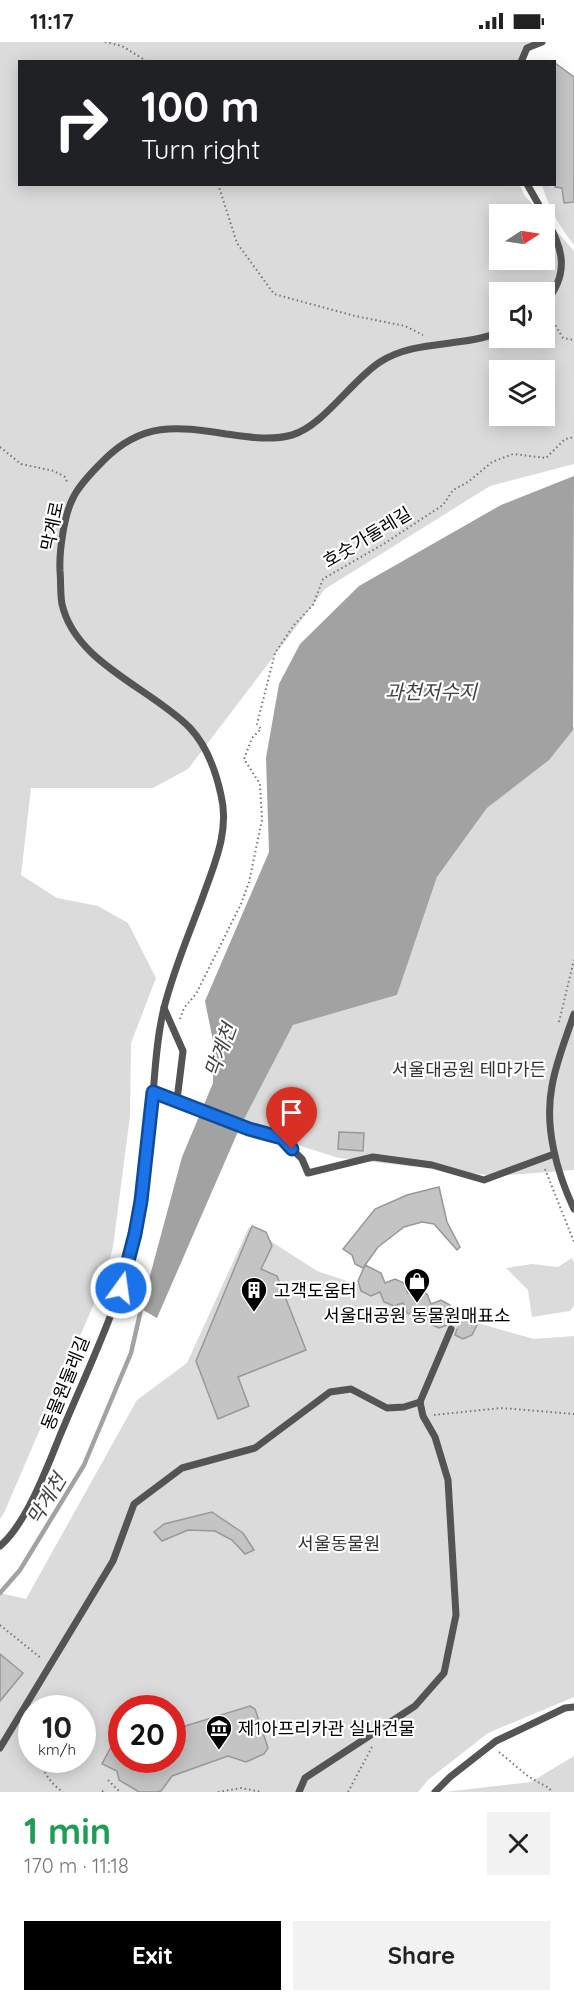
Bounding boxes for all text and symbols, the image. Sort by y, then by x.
text: 11:17 [30,7,74,35]
text: 100 m [141,80,259,133]
icon: right [42,84,120,162]
text: Turn right [141,132,260,166]
north arrow [489,204,555,270]
map controls [489,204,555,426]
button: sound [489,282,555,348]
button: layers [489,360,555,426]
street label: 막계로 [36,499,68,553]
street label: 호숫가둘레길 [318,502,416,572]
water label: 과천저수지 [385,679,479,704]
water label: 막계천 [199,1017,242,1080]
park label: 서울대공원 테마가든 [392,1058,546,1081]
pin [266,1087,317,1149]
icon: arrive [275,1096,308,1129]
position arrow [89,1256,153,1320]
shop icon: 서울대공원 동물원매표소 [402,1266,432,1304]
building icon: 고객도움터 [239,1275,269,1313]
place label: 고객도움터 [274,1279,357,1302]
place label: 서울대공원 동물원매표소 [323,1304,511,1327]
street label: 동물원둘레길 [36,1333,94,1433]
water label: 막계천 [21,1467,72,1529]
park label: 서울동물원 [298,1532,380,1555]
speed limit sign: 20 [108,1695,186,1773]
text: 10 [42,1708,72,1746]
museum icon: 제1아프리카관 실내건물 [204,1713,234,1751]
place label: 제1아프리카관 실내건물 [238,1717,415,1740]
text: km/h [38,1740,76,1759]
text: 1 min [24,1808,111,1853]
button: close [487,1812,550,1875]
text: 170 m · 11:18 [24,1853,129,1878]
button: Exit [24,1921,281,1990]
button: Share [293,1921,550,1990]

